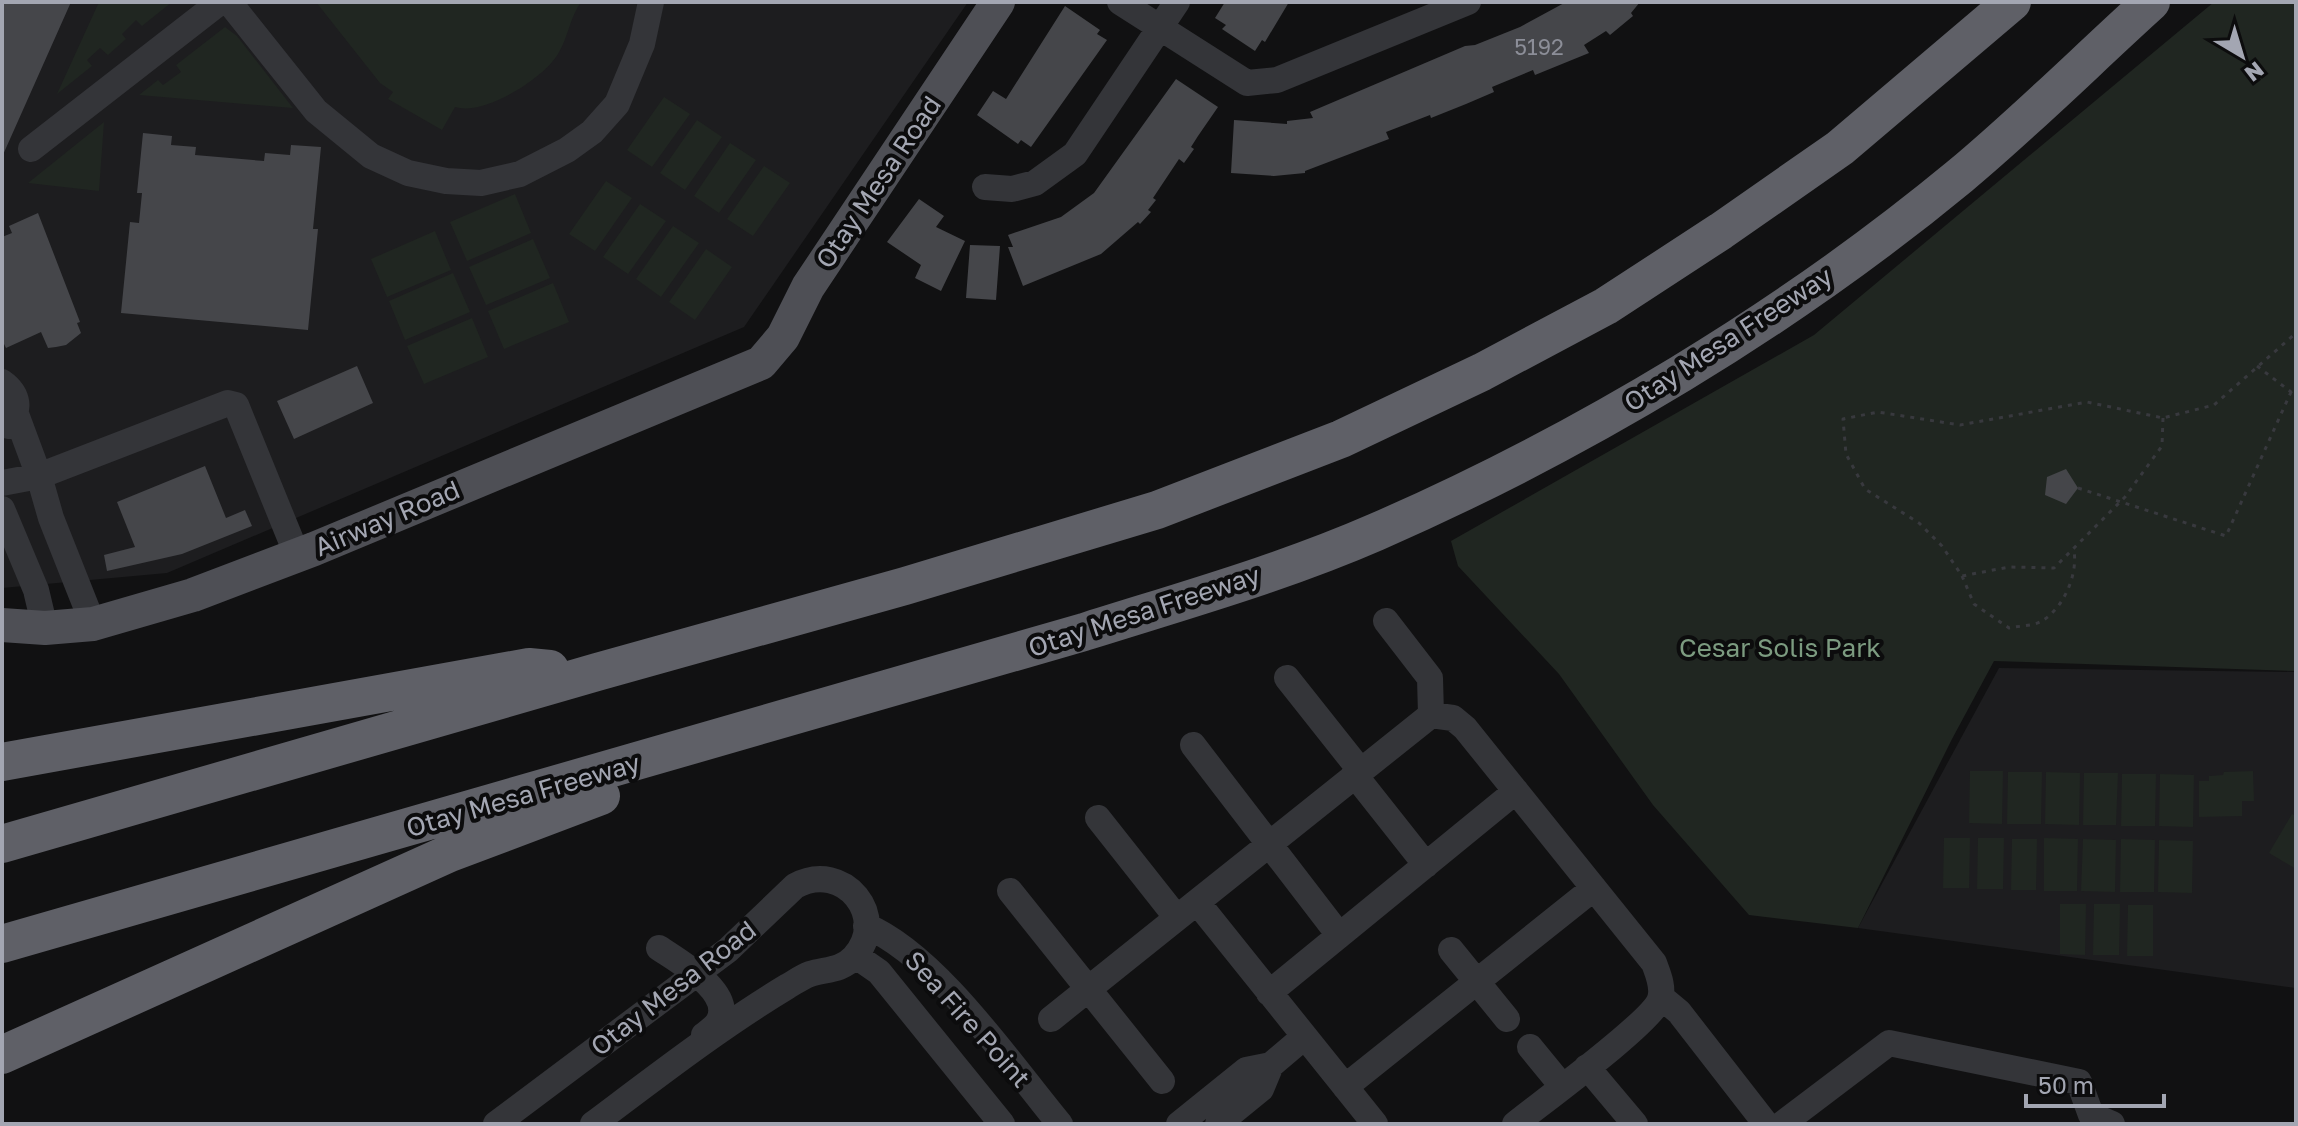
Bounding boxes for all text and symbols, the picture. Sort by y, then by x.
north arrow [2202,16,2282,96]
house number: 5192 [1514,33,1564,60]
text: N [2240,56,2270,88]
street label: Otay Mesa Road [809,90,947,274]
street label: Otay Mesa Freeway [1618,260,1838,418]
street label: Airway Road [310,474,464,562]
street label: Otay Mesa Freeway [1024,559,1264,663]
park label: Cesar Solis Park [1679,632,1881,663]
street label: Otay Mesa Freeway [403,747,644,843]
street label: Otay Mesa Road [584,914,762,1062]
street label: Sea Fire Point [899,945,1037,1093]
scale bar [2026,1058,2164,1108]
text: 50 m [2038,1070,2094,1099]

